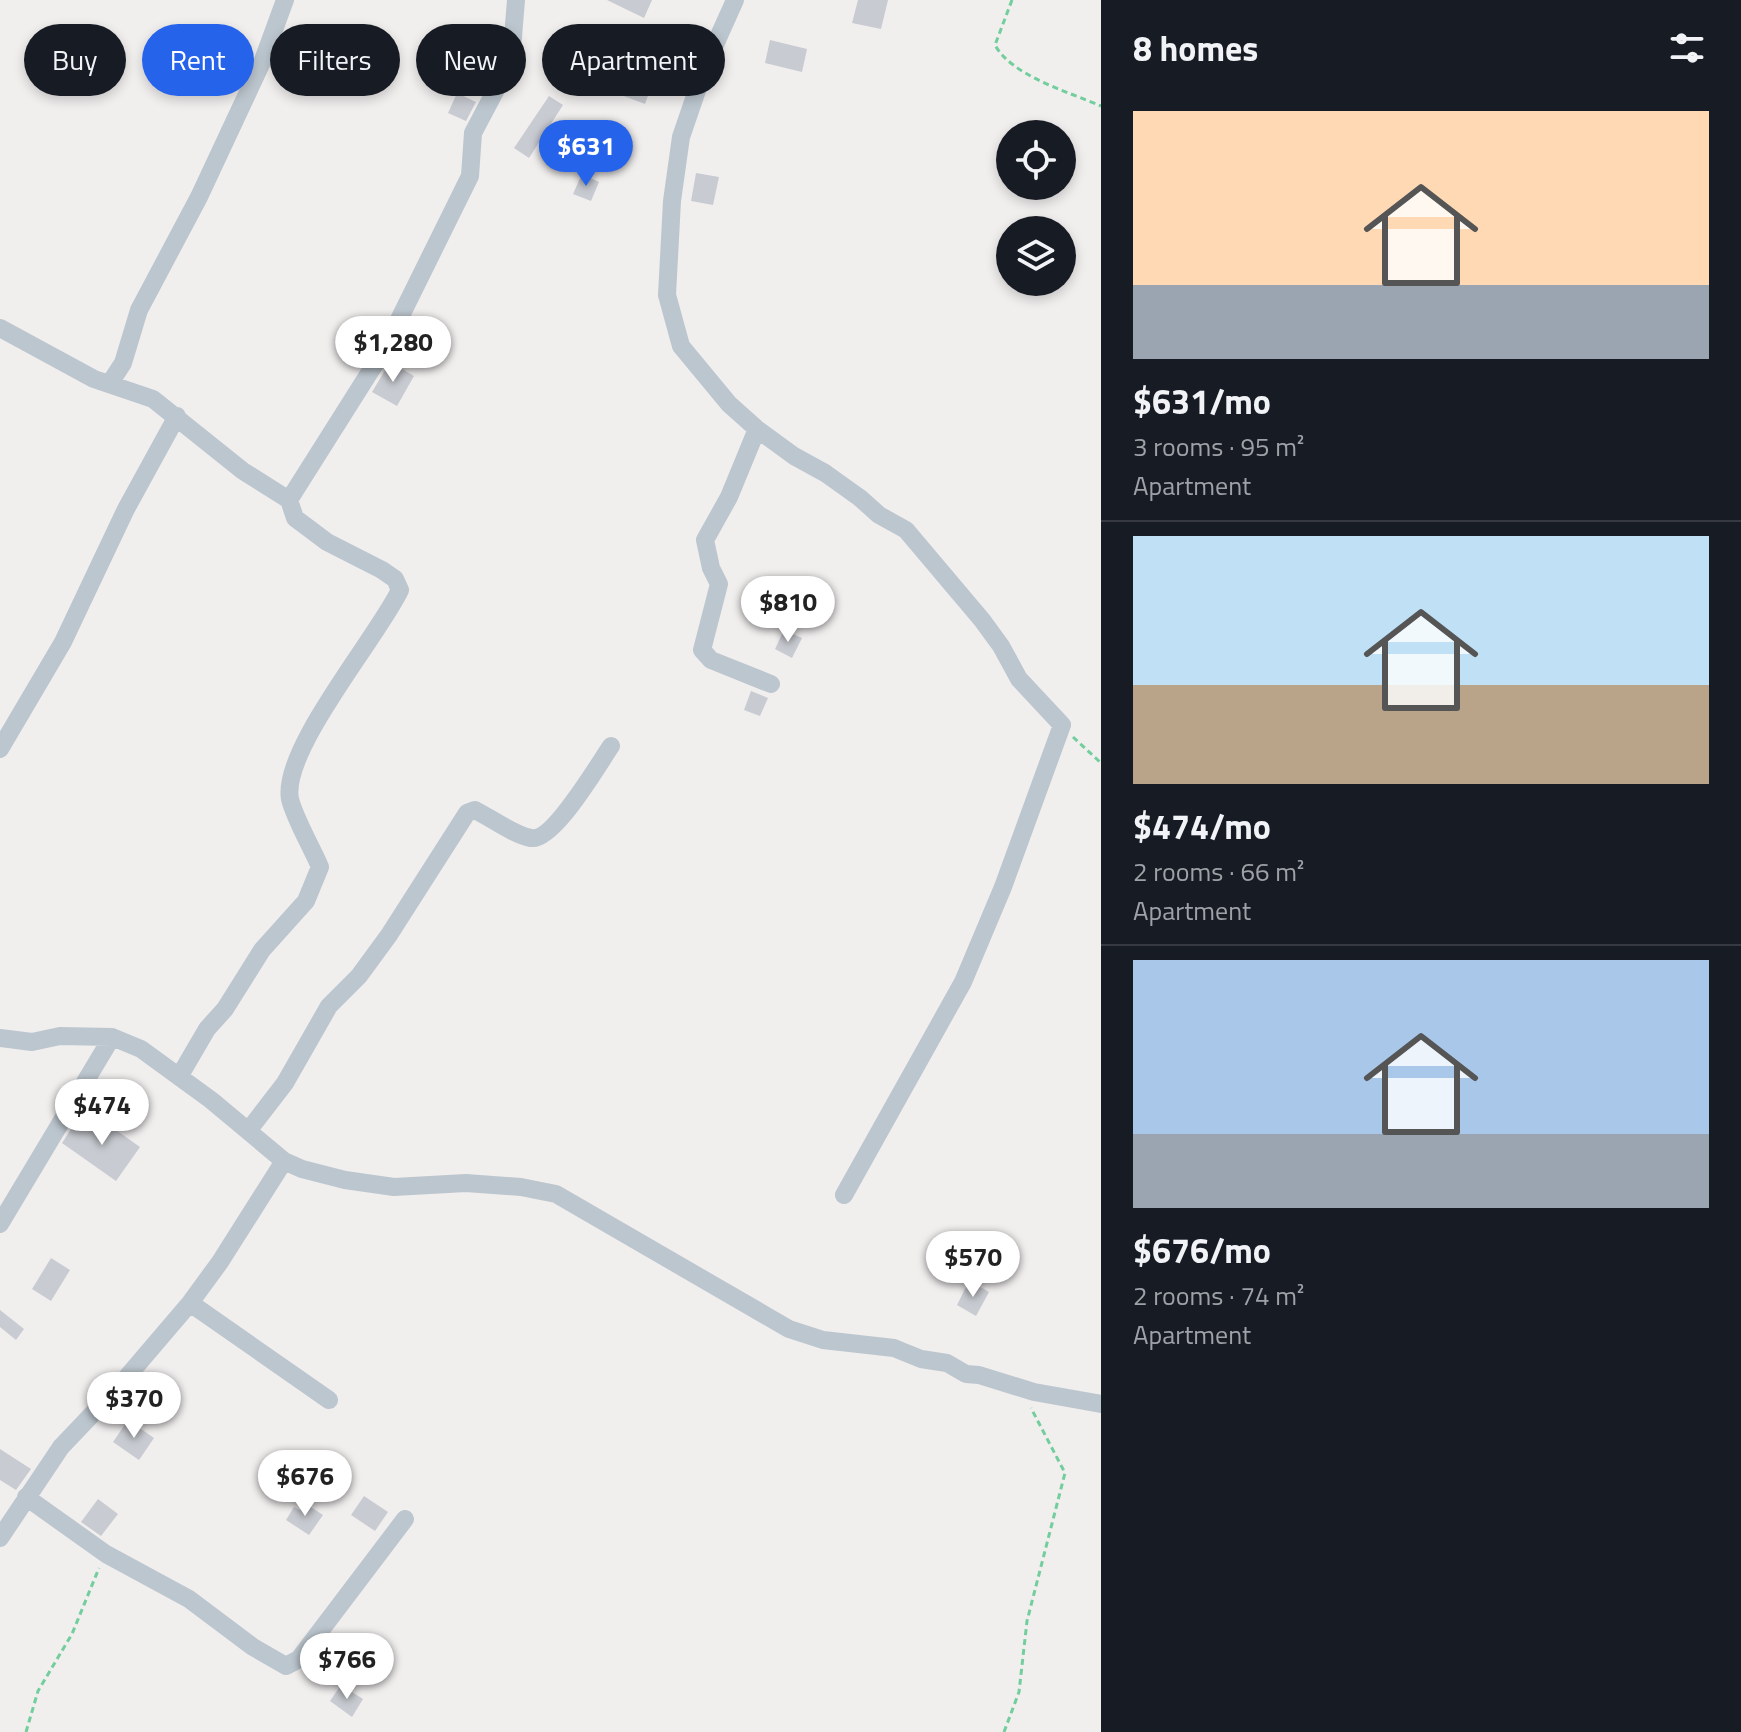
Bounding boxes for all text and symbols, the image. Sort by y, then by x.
text: 8 homes [1133,22,1258,74]
chip: Buy [24,24,126,96]
chip: Rent [142,24,254,96]
chip: Filters [270,24,400,96]
chip: New [416,24,526,96]
chip: Apartment [542,24,725,96]
icon: filters [1665,26,1709,70]
pin: $631 [539,120,633,188]
map controls [996,120,1076,296]
button: locate [996,120,1076,200]
text: $631 [557,126,615,165]
icon: home [1349,163,1493,307]
button: layers [996,216,1076,296]
pin: $1,280 [328,316,458,384]
text: $1,280 [353,322,433,361]
text: $631/mo [1133,375,1271,427]
text: 3 rooms · 95 m² [1133,427,1304,466]
text: Apartment [1133,466,1251,505]
pin: $810 [741,576,835,644]
text: $810 [759,582,817,621]
icon: home [1349,588,1493,732]
text: $474/mo [1133,800,1271,852]
text: 2 rooms · 66 m² [1133,852,1304,891]
text: Apartment [1133,891,1251,930]
icon: home [1349,1012,1493,1156]
pin: $474 [55,1079,149,1147]
text: $474 [73,1085,131,1124]
text: $676/mo [1133,1224,1271,1276]
pin: $570 [926,1231,1020,1299]
text: $570 [944,1237,1002,1276]
text: 2 rooms · 74 m² [1133,1276,1304,1315]
text: Apartment [1133,1315,1251,1354]
pin: $370 [87,1372,181,1440]
text: $370 [105,1378,163,1417]
pin: $676 [258,1450,352,1518]
text: $676 [276,1456,334,1495]
pin: $766 [300,1633,394,1701]
text: $766 [318,1639,376,1678]

